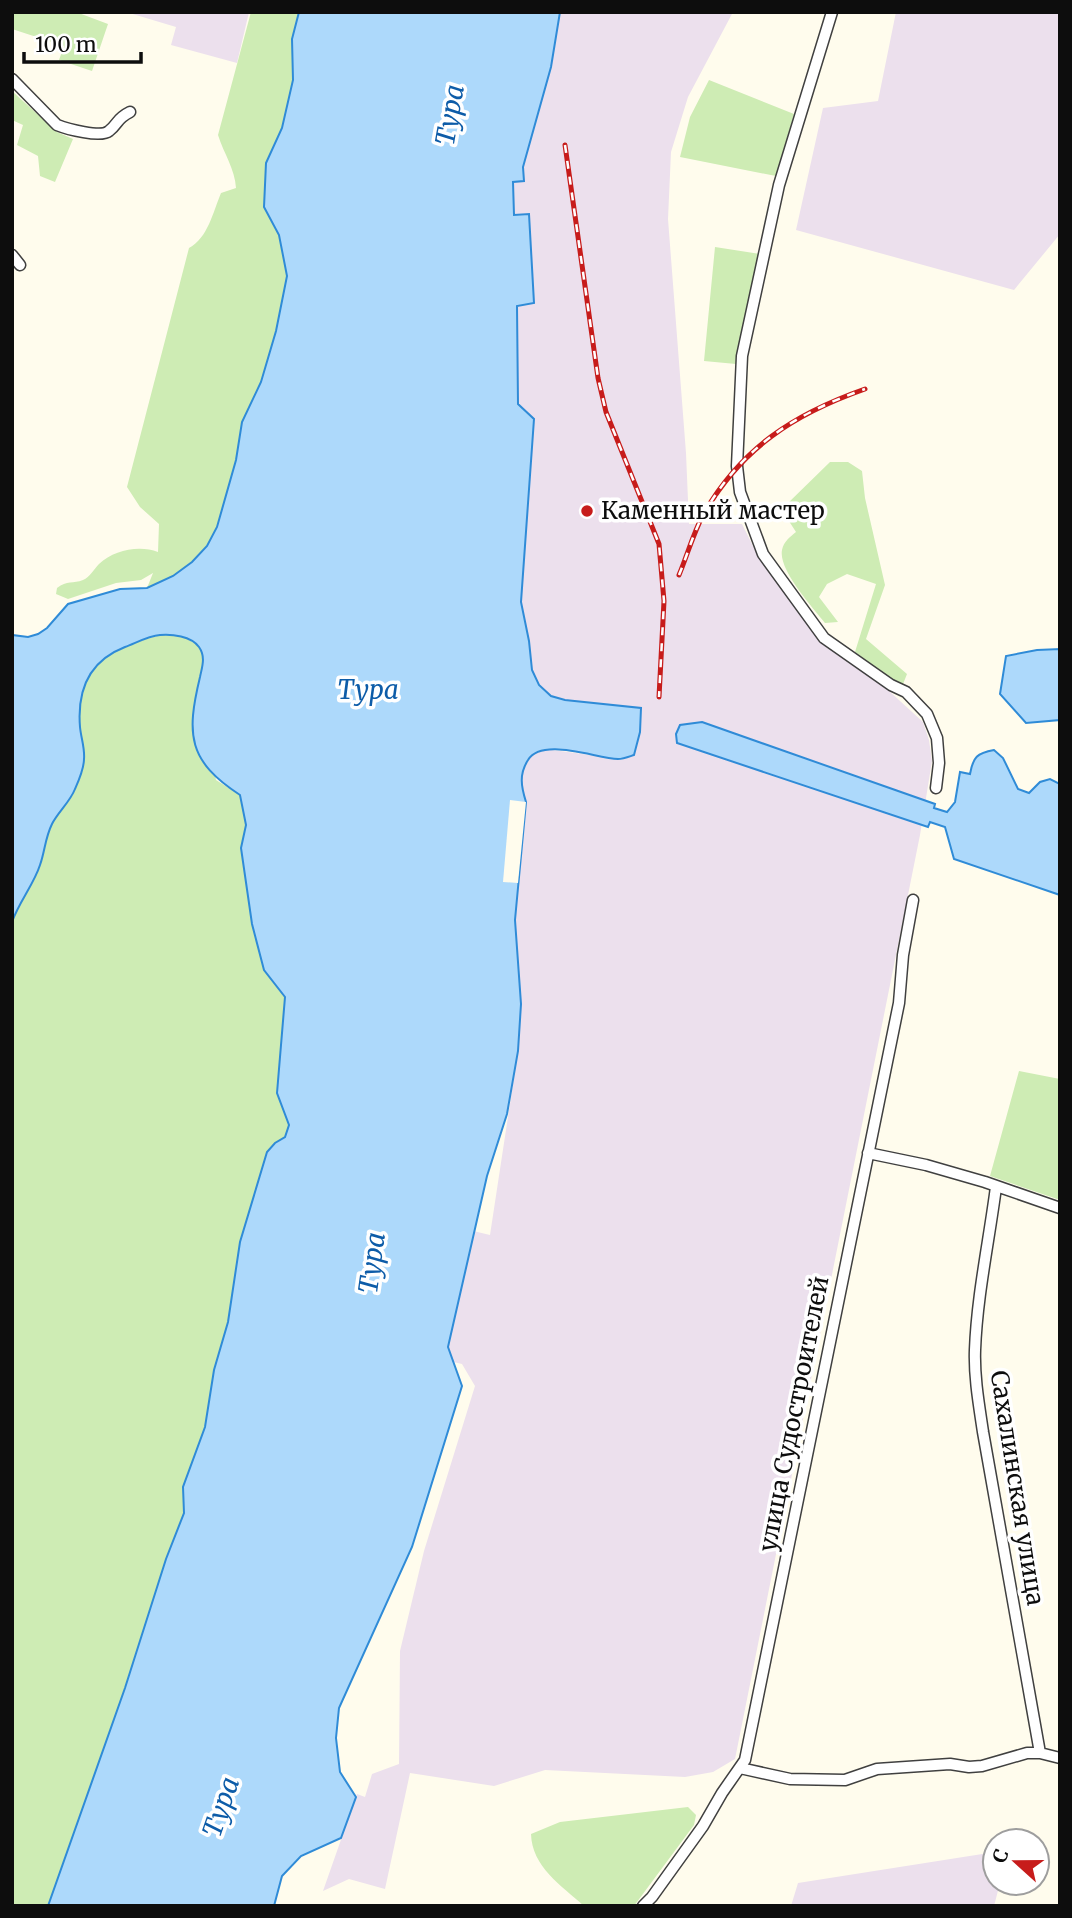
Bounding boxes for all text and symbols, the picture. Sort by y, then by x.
scale bar [24,21,142,65]
text: 100 m [35,31,97,58]
water label: Тура [428,82,471,148]
place label: Каменный мастер [601,495,825,526]
marker: Каменный мастер [579,503,595,519]
water label: Тура [337,673,399,706]
water label: Тура [351,1230,392,1296]
street label: улица Судостроителей [752,1273,835,1554]
street label: Сахалинская улица [984,1368,1051,1608]
water label: Тура [195,1772,246,1841]
north arrow [981,1827,1051,1897]
text: С [987,1846,1014,1866]

